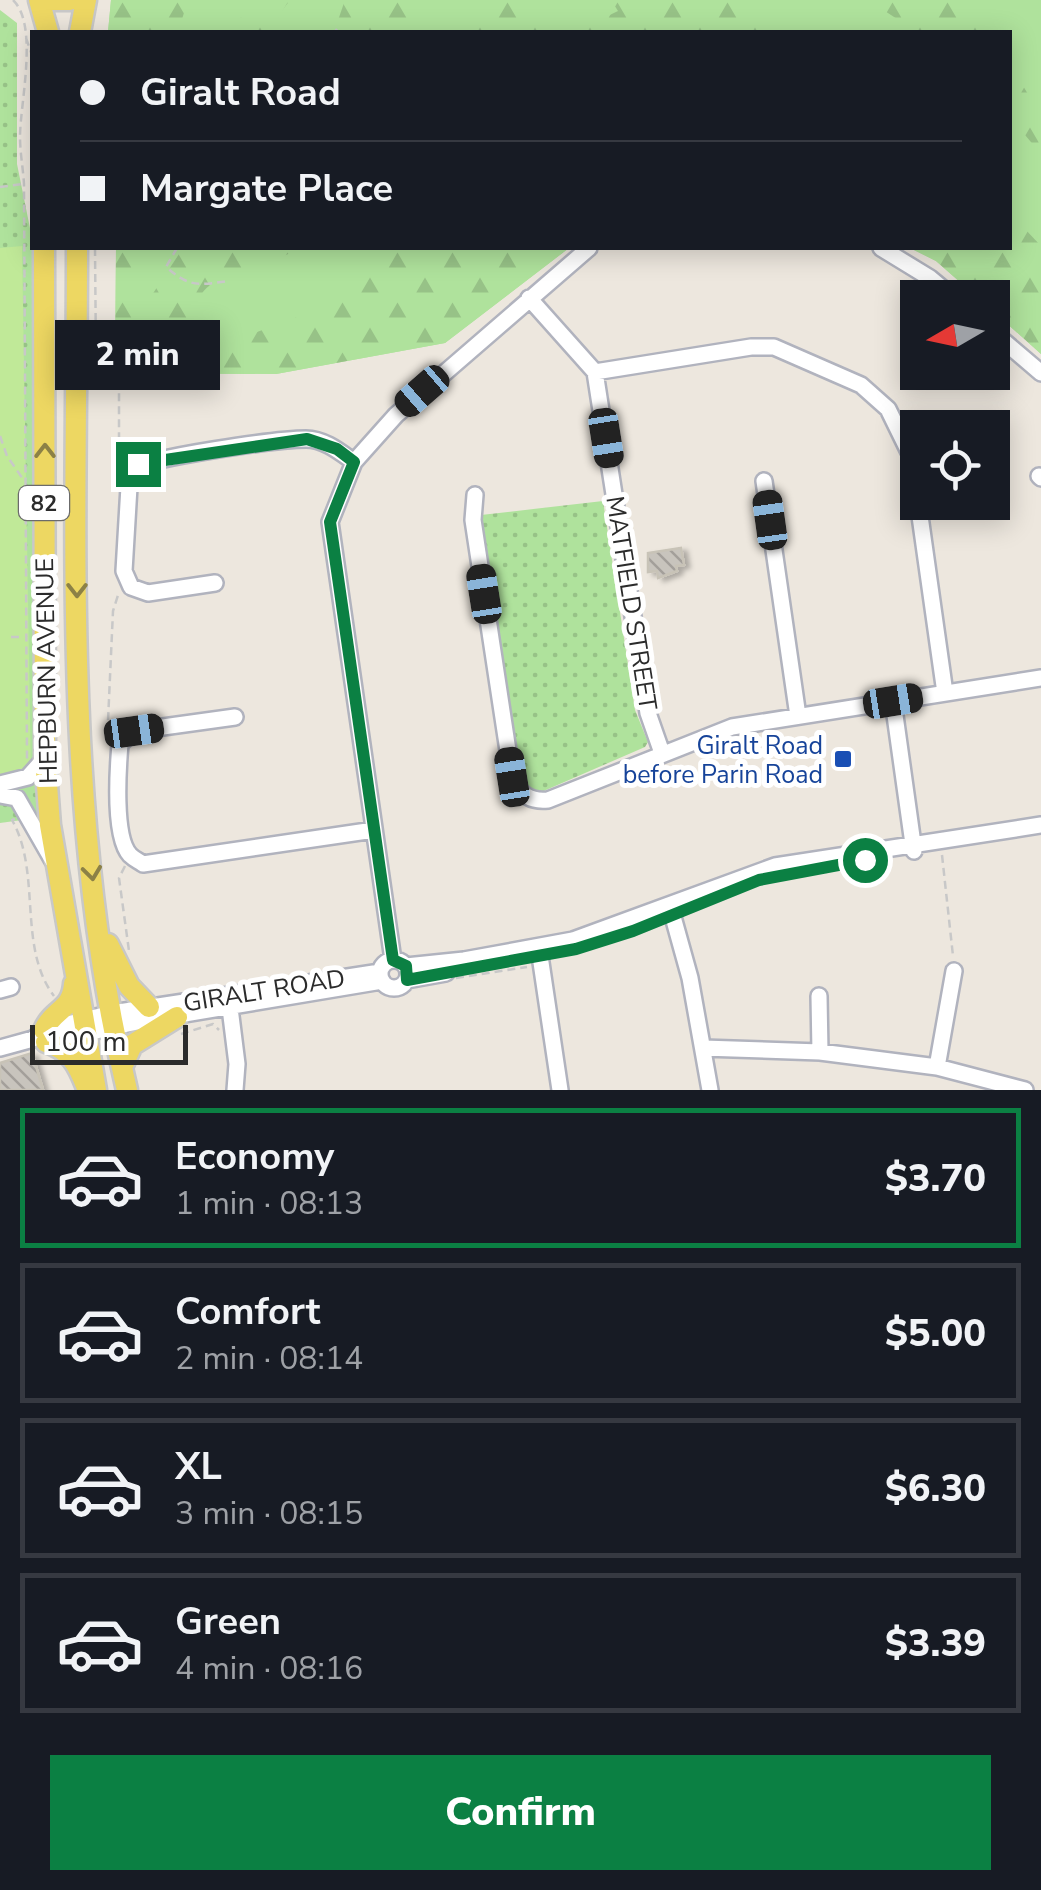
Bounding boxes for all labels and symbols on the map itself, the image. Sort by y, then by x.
north arrow [900,280,1010,390]
callout: 2 min [56,319,220,389]
car [390,360,454,422]
car [586,406,626,470]
one-way arrow [34,442,56,458]
route end [116,442,161,487]
road number: 82 [19,486,69,520]
car [751,488,789,552]
street label: MATFIELD STREET [597,494,665,713]
street label: HEPBURN AVENUE [28,558,66,784]
car [464,562,504,626]
one-way arrow [66,582,87,598]
car [861,681,925,721]
car [102,712,166,750]
place label: Giralt Road before Parin Road [623,729,823,792]
car [492,745,532,809]
marker: Giralt Road before Parin Road [832,748,854,770]
route start [843,838,888,883]
one-way arrow [81,865,102,881]
street label: GIRALT ROAD [181,961,347,1021]
scale bar [30,1020,188,1064]

